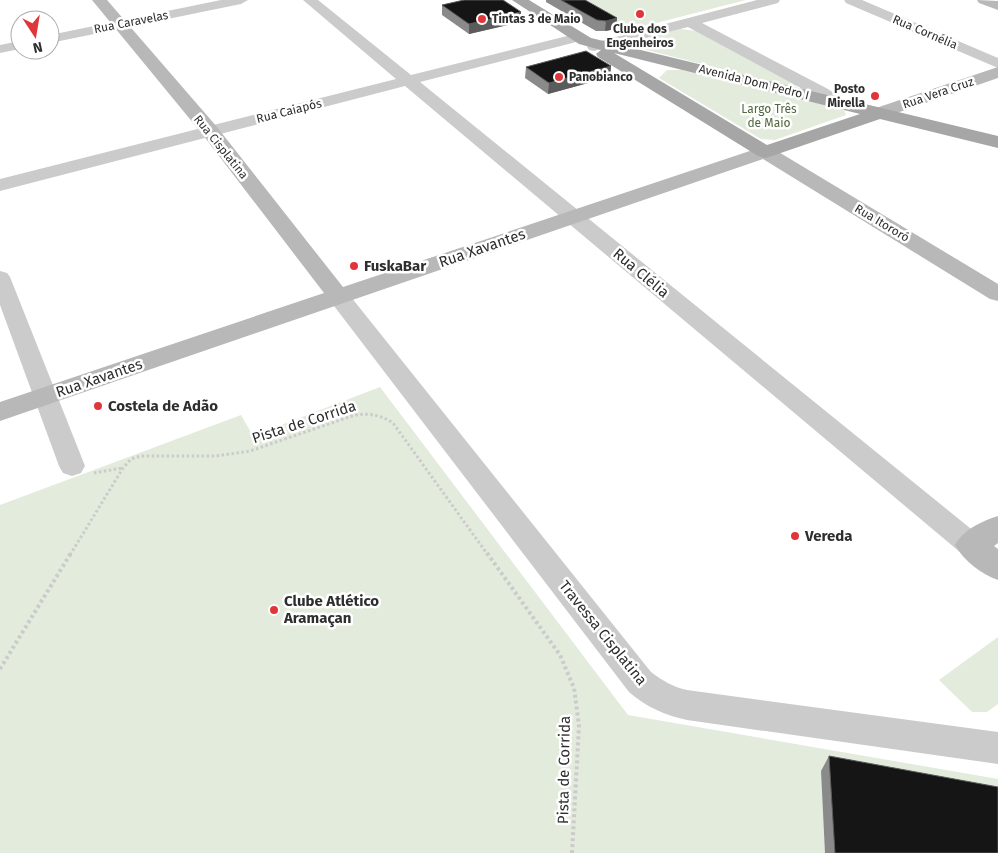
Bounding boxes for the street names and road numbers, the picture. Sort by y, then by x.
street label: Rua Caravelas [93,8,170,36]
street label: Rua Cornélia [890,12,960,52]
street label: Avenida Dom Pedro I [697,62,811,102]
street label: Rua Vera Cruz [901,74,975,112]
street label: Rua Caiapós [255,96,323,126]
street label: Rua Cisplatina [191,112,251,182]
street label: Rua Itororó [852,201,912,245]
street label: Rua Xavantes [436,225,528,271]
street label: Rua Clélia [609,244,673,302]
street label: Rua Xavantes [53,355,145,401]
street label: Pista de Corrida [250,397,358,447]
street label: Travessa Cisplatina [555,577,651,689]
street label: Pista de Corrida [554,716,574,824]

